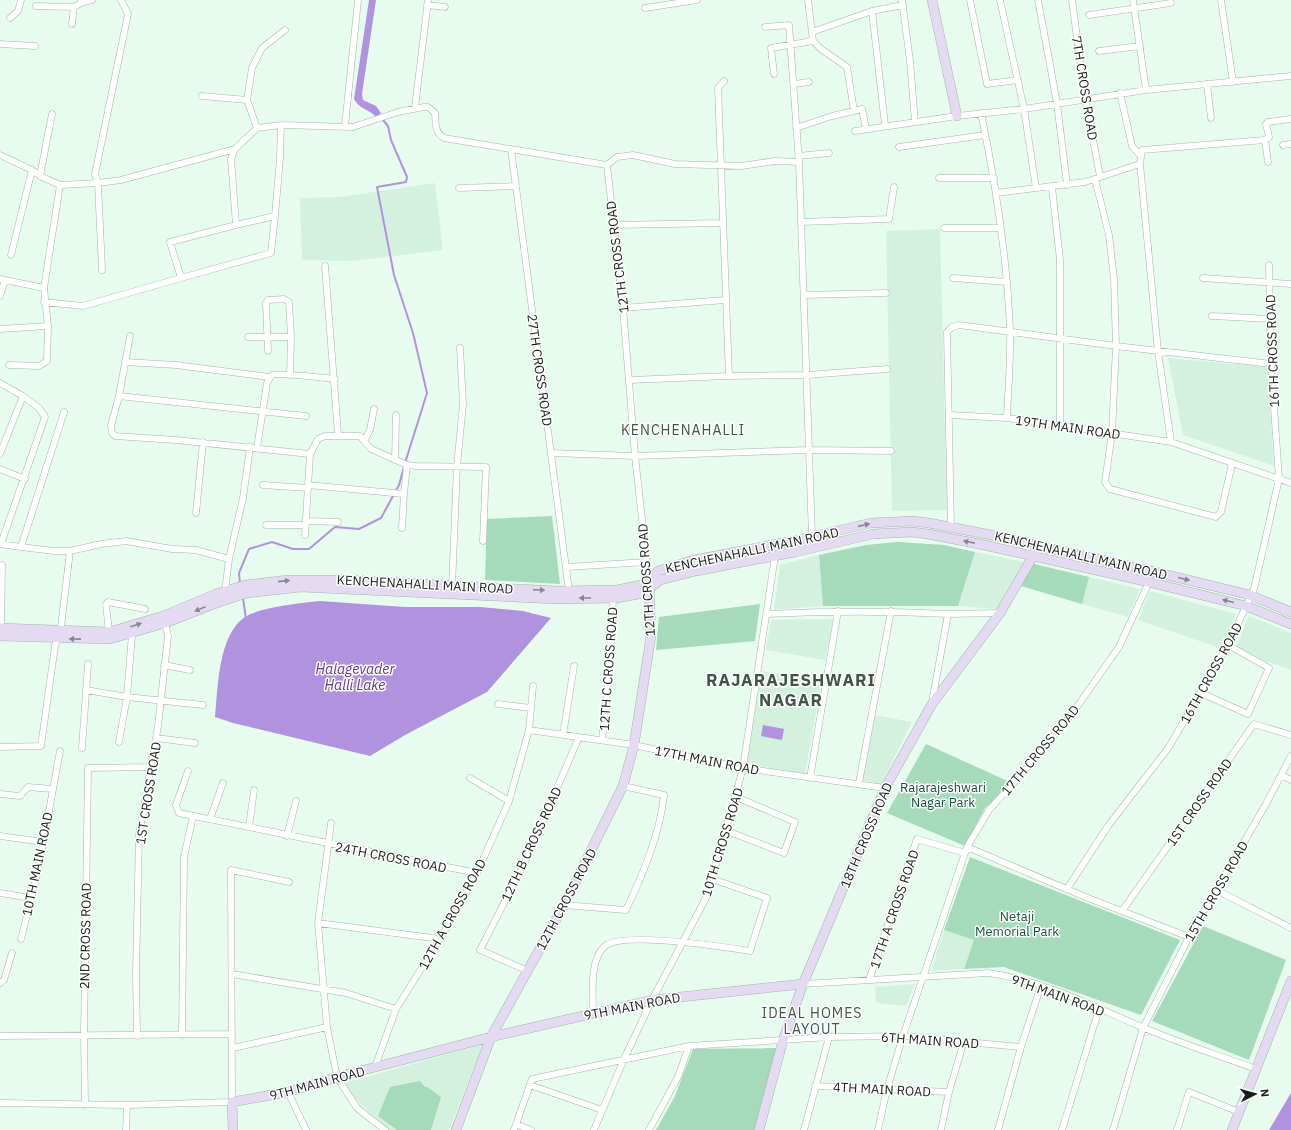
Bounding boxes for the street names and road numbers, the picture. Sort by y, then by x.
street label: 7TH CROSS ROAD [1068,35,1101,141]
street label: 12TH CROSS ROAD [602,200,633,314]
street label: 16TH CROSS ROAD [1262,294,1283,408]
street label: 27TH CROSS ROAD [523,313,556,427]
street label: 19TH MAIN ROAD [1014,412,1122,443]
street label: 12TH CROSS ROAD [634,523,659,637]
street label: KENCHENAHALLI MAIN ROAD [664,524,840,577]
street label: KENCHENAHALLI MAIN ROAD [993,527,1169,584]
street label: KENCHENAHALLI MAIN ROAD [336,571,514,598]
street label: 12TH C CROSS ROAD [596,606,621,732]
street label: 16TH CROSS ROAD [1177,620,1246,727]
street label: 17TH CROSS ROAD [998,702,1083,799]
street label: 1ST CROSS ROAD [132,741,165,846]
street label: 17TH MAIN ROAD [653,742,761,779]
street label: 1ST CROSS ROAD [1163,755,1236,850]
street label: 18TH CROSS ROAD [837,780,896,891]
street label: 12TH B CROSS ROAD [497,784,565,904]
street label: 10TH CROSS ROAD [698,786,747,899]
street label: 10TH MAIN ROAD [18,811,57,918]
street label: 24TH CROSS ROAD [334,838,448,877]
street label: 15TH CROSS ROAD [1181,838,1252,944]
street label: 12TH CROSS ROAD [532,845,600,953]
street label: 17TH A CROSS ROAD [866,848,923,971]
street label: 12TH A CROSS ROAD [415,856,490,973]
street label: 2ND CROSS ROAD [76,883,95,989]
street label: 9TH MAIN ROAD [1009,971,1107,1020]
street label: 9TH MAIN ROAD [582,989,682,1024]
street label: 6TH MAIN ROAD [880,1029,979,1052]
street label: 9TH MAIN ROAD [268,1063,367,1104]
street label: 4TH MAIN ROAD [833,1078,931,1101]

